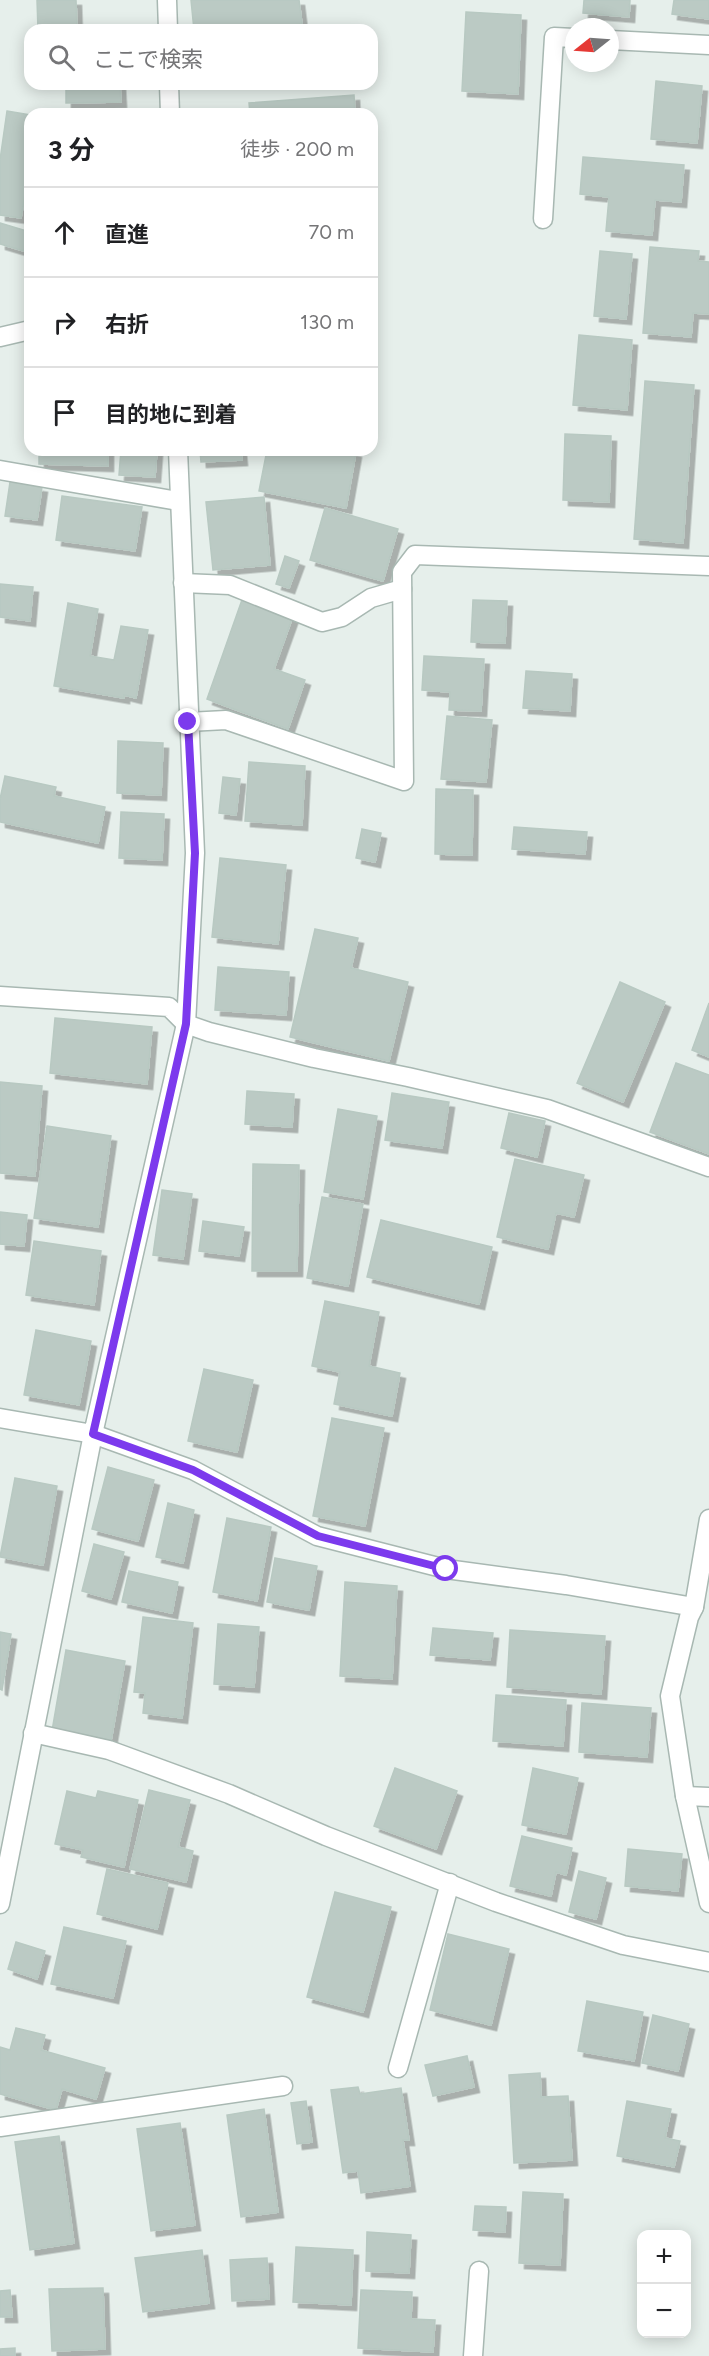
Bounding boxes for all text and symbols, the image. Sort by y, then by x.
north arrow [565,18,619,72]
search box [24,24,378,90]
icon: search [45,41,78,74]
text: ここで検索 [93,46,203,73]
text: 3 分 [48,134,95,166]
text: 徒歩 · 200 m [240,137,354,161]
icon: ahead [48,216,81,249]
text: 70 m [308,220,354,244]
text: 直進 [105,221,149,248]
icon: right [48,306,81,339]
text: 130 m [300,310,354,334]
text: 右折 [105,311,149,338]
icon: arrive [48,396,81,429]
text: 目的地に到着 [105,401,237,428]
route end [174,708,200,734]
route start [432,1555,458,1581]
map controls [637,2230,691,2338]
button: + [637,2230,691,2284]
button: − [637,2284,691,2338]

